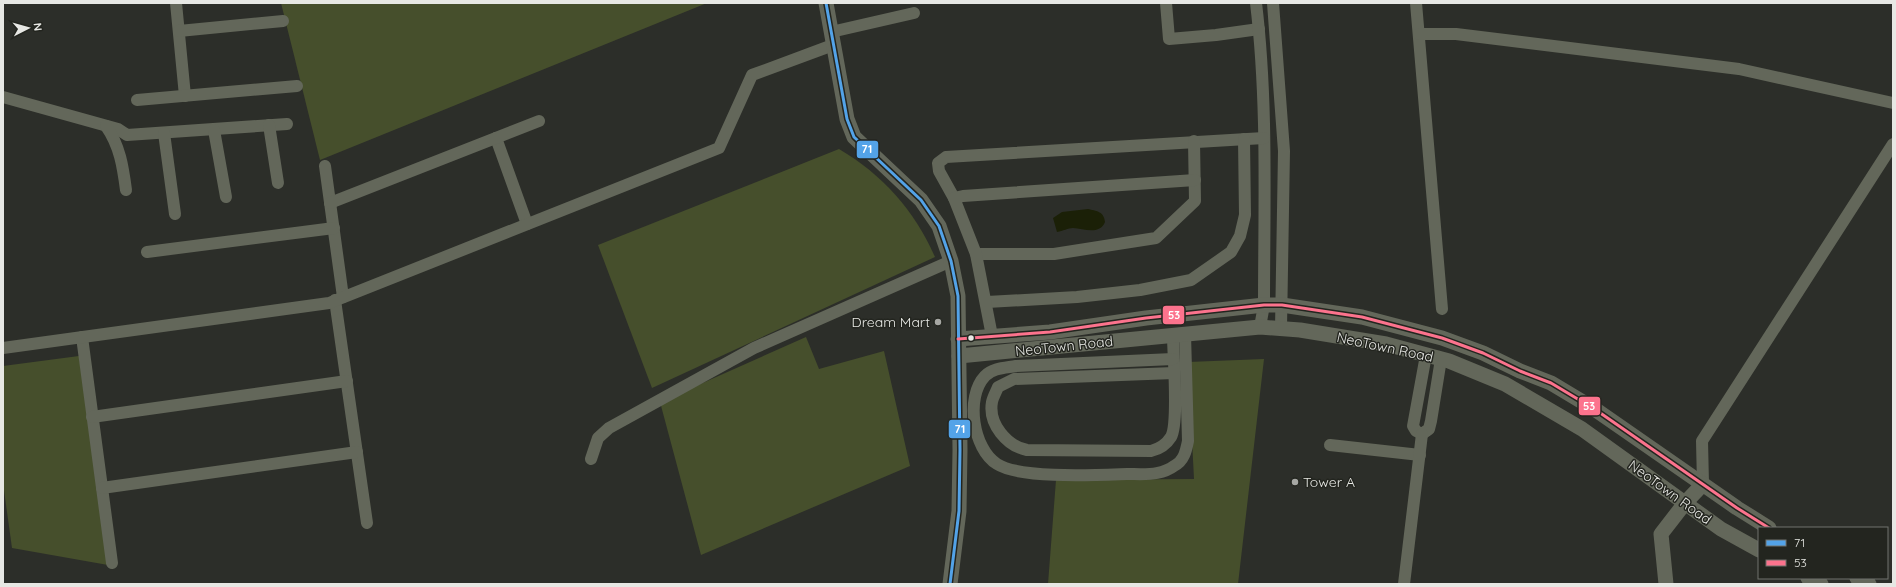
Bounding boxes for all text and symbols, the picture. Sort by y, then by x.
north arrow [8,8,48,48]
text: N [31,22,45,32]
line badge: 71 [856,140,879,159]
text: 71 [862,142,872,156]
line badge: 53 [1162,305,1185,325]
text: 53 [1168,308,1180,322]
place label: Dream Mart [852,313,930,331]
marker: Dream Mart [933,317,943,327]
street label: NeoTown Road [1335,328,1435,366]
street label: NeoTown Road [1014,332,1114,360]
unlabelled marker [966,333,976,343]
line badge: 53 [1578,396,1601,416]
text: 53 [1583,399,1595,413]
line badge: 71 [948,419,971,439]
text: 71 [955,422,965,436]
street label: NeoTown Road [1625,456,1715,528]
place label: Tower A [1303,473,1355,491]
marker: Tower A [1290,477,1300,487]
legend [1758,527,1888,579]
text: 71 [1794,535,1805,550]
text: 53 [1794,555,1807,570]

